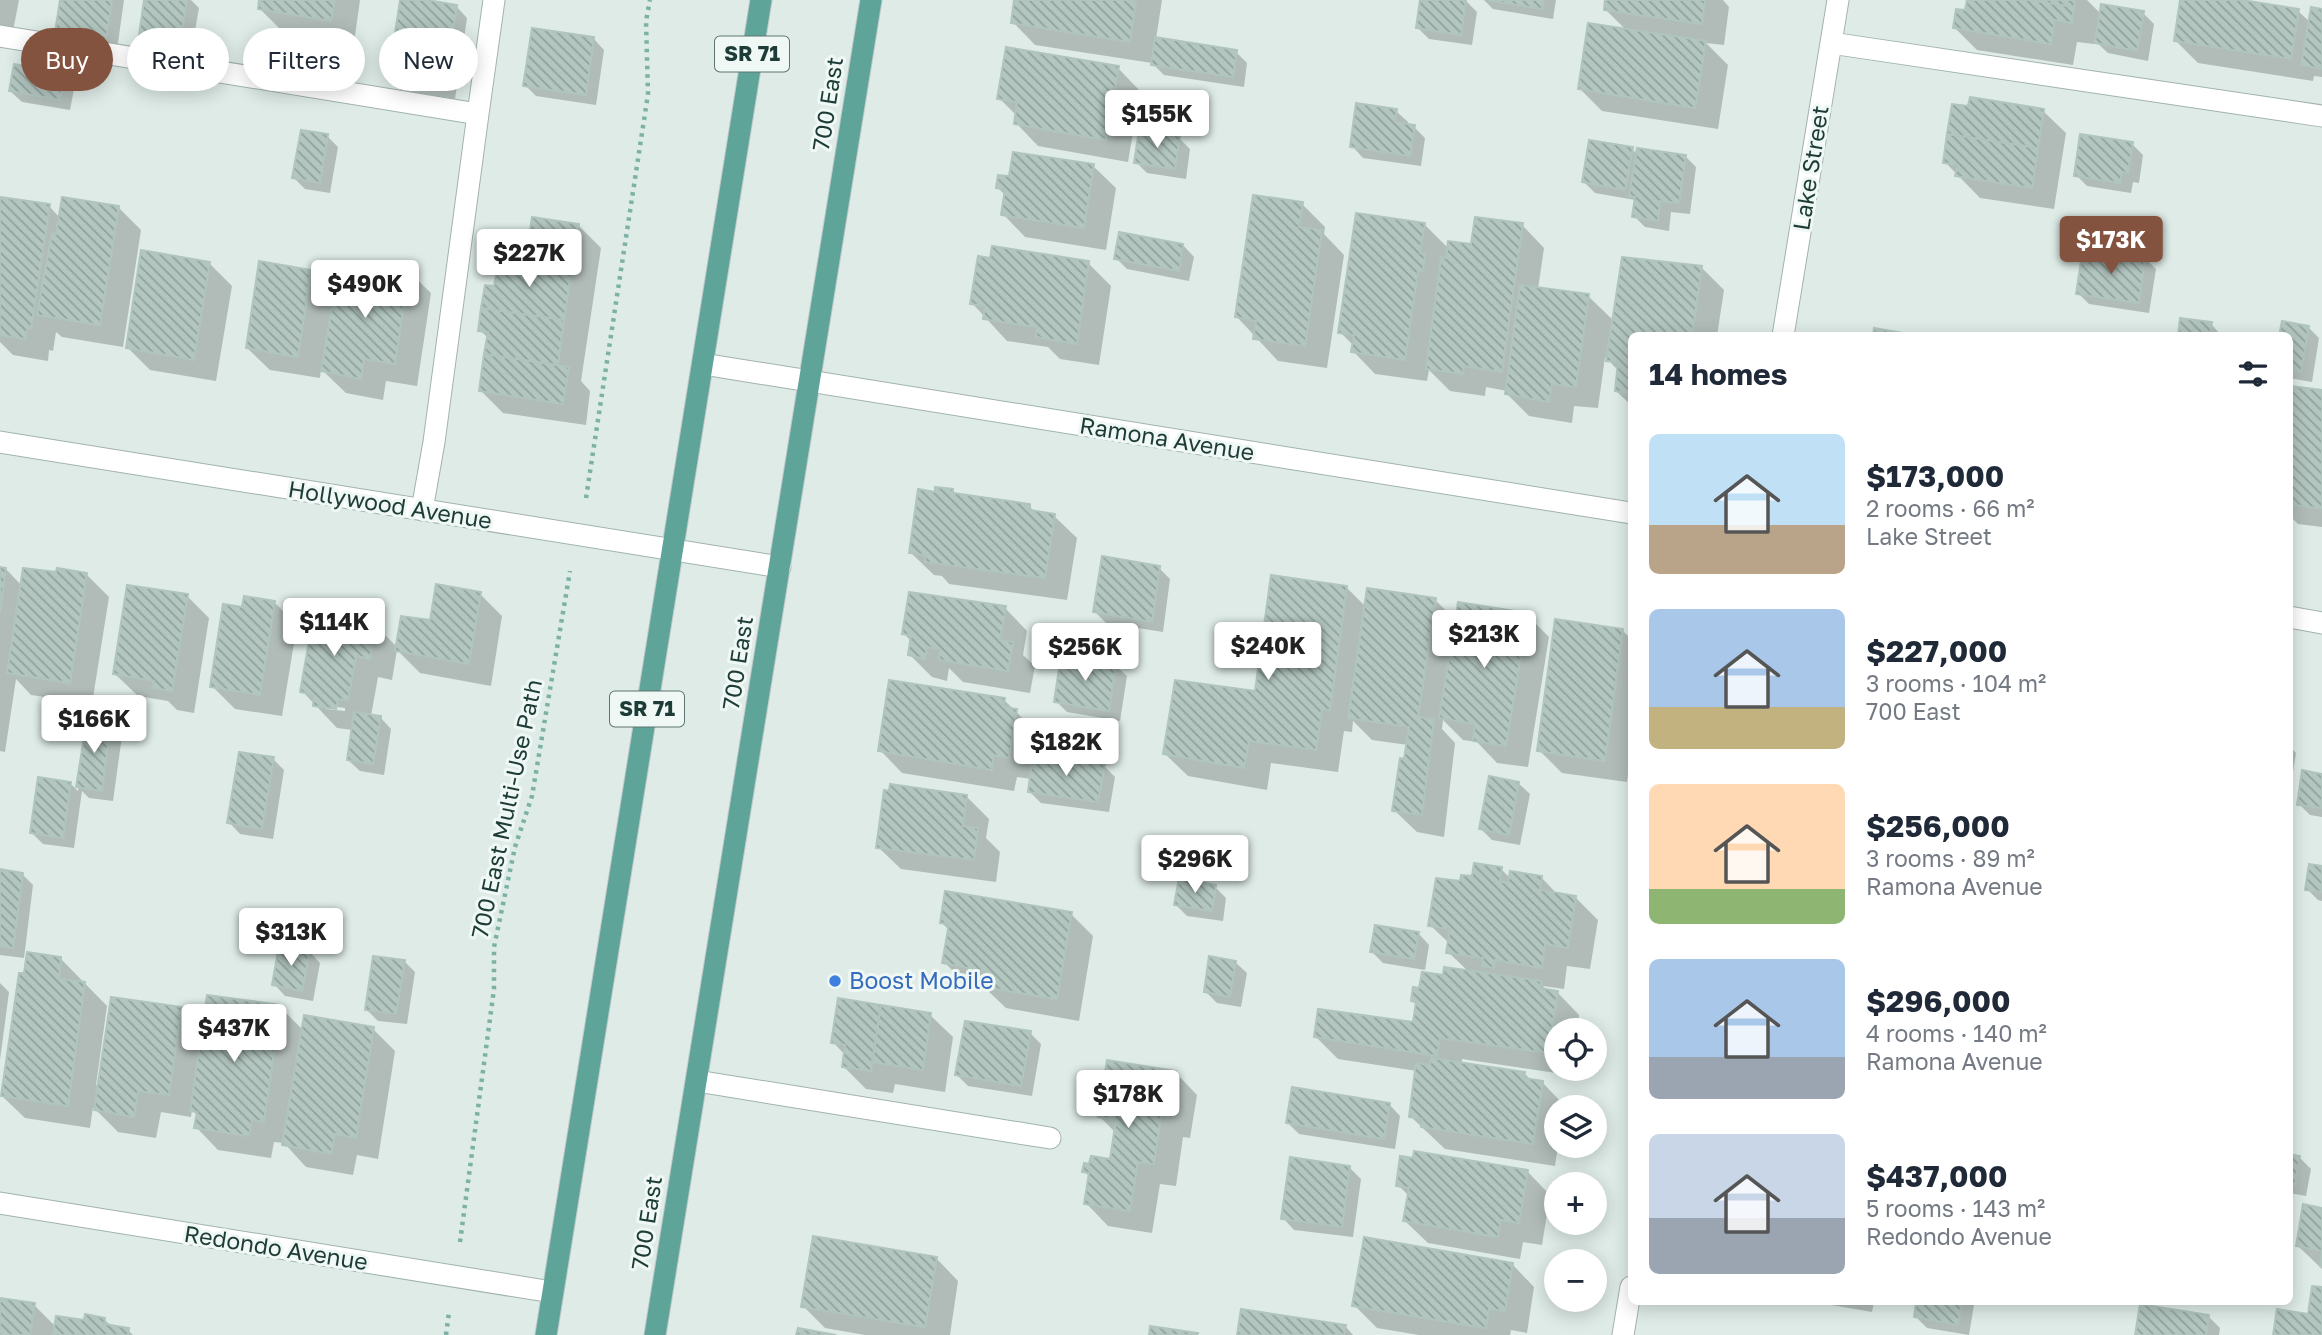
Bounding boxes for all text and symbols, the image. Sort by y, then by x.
chip: Buy [21,28,113,91]
chip: Rent [127,28,229,91]
chip: Filters [243,28,365,91]
chip: New [379,28,478,91]
road number: SR 71 [715,36,789,72]
street label: 700 East [806,55,848,153]
pin: $155K [1108,90,1206,150]
text: $155K [1121,99,1193,127]
street label: Lake Street [1786,103,1834,232]
pin: $173K [2062,216,2160,276]
text: $173K [2076,225,2146,253]
pin: $227K [480,230,578,289]
text: $227K [493,238,565,266]
pin: $490K [316,260,414,320]
text: $490K [327,269,403,297]
icon: filters [2234,355,2272,393]
text: 14 homes [1649,356,1788,392]
street label: Ramona Avenue [1078,410,1257,466]
text: $173,000 [1866,458,2004,494]
icon: home [1705,462,1789,546]
street label: Hollywood Avenue [286,474,494,534]
text: 2 rooms · 66 m² [1866,494,2035,522]
text: Lake Street [1866,522,1992,550]
pin: $114K [285,598,383,658]
text: $114K [299,607,369,635]
pin: $213K [1435,610,1533,670]
street label: 700 East [716,614,758,712]
text: $213K [1448,619,1520,647]
pin: $240K [1219,622,1317,682]
pin: $256K [1036,624,1134,683]
text: $240K [1230,631,1306,659]
text: $256K [1048,632,1122,660]
text: $227,000 [1866,633,2007,669]
icon: home [1705,637,1789,721]
text: 3 rooms · 104 m² [1866,669,2046,697]
street label: 700 East Multi-Use Path [465,677,547,941]
road number: SR 71 [610,692,684,726]
pin: $166K [45,696,143,755]
text: 700 East [1866,697,1961,725]
text: $166K [57,704,131,732]
pin: $182K [1017,718,1115,778]
text: $182K [1030,727,1102,755]
text: $256,000 [1866,808,2010,844]
icon: home [1705,812,1789,896]
pin: $296K [1146,836,1244,895]
text: $296K [1157,844,1233,872]
text: 3 rooms · 89 m² [1866,844,2035,872]
text: Ramona Avenue [1866,872,2043,900]
pin: $313K [242,908,340,968]
text: $313K [255,917,327,945]
place label: Boost Mobile [849,966,994,994]
marker: Boost Mobile [827,973,843,989]
text: $296,000 [1866,983,2011,1019]
icon: home [1705,987,1789,1071]
pin: $437K [185,1004,283,1064]
text: $437K [197,1013,271,1041]
map controls [1544,1018,1607,1312]
button: locate [1544,1018,1607,1081]
text: 4 rooms · 140 m² [1866,1019,2047,1047]
text: Ramona Avenue [1866,1047,2043,1075]
pin: $178K [1079,1070,1177,1130]
text: $178K [1092,1079,1164,1107]
button: layers [1544,1095,1607,1158]
text: $437,000 [1866,1158,2008,1194]
icon: home [1705,1162,1789,1246]
button: + [1544,1172,1607,1235]
street label: 700 East [625,1174,667,1272]
text: 5 rooms · 143 m² [1866,1194,2045,1222]
street label: Redondo Avenue [182,1219,370,1275]
text: Redondo Avenue [1866,1222,2052,1250]
button: − [1544,1249,1607,1312]

